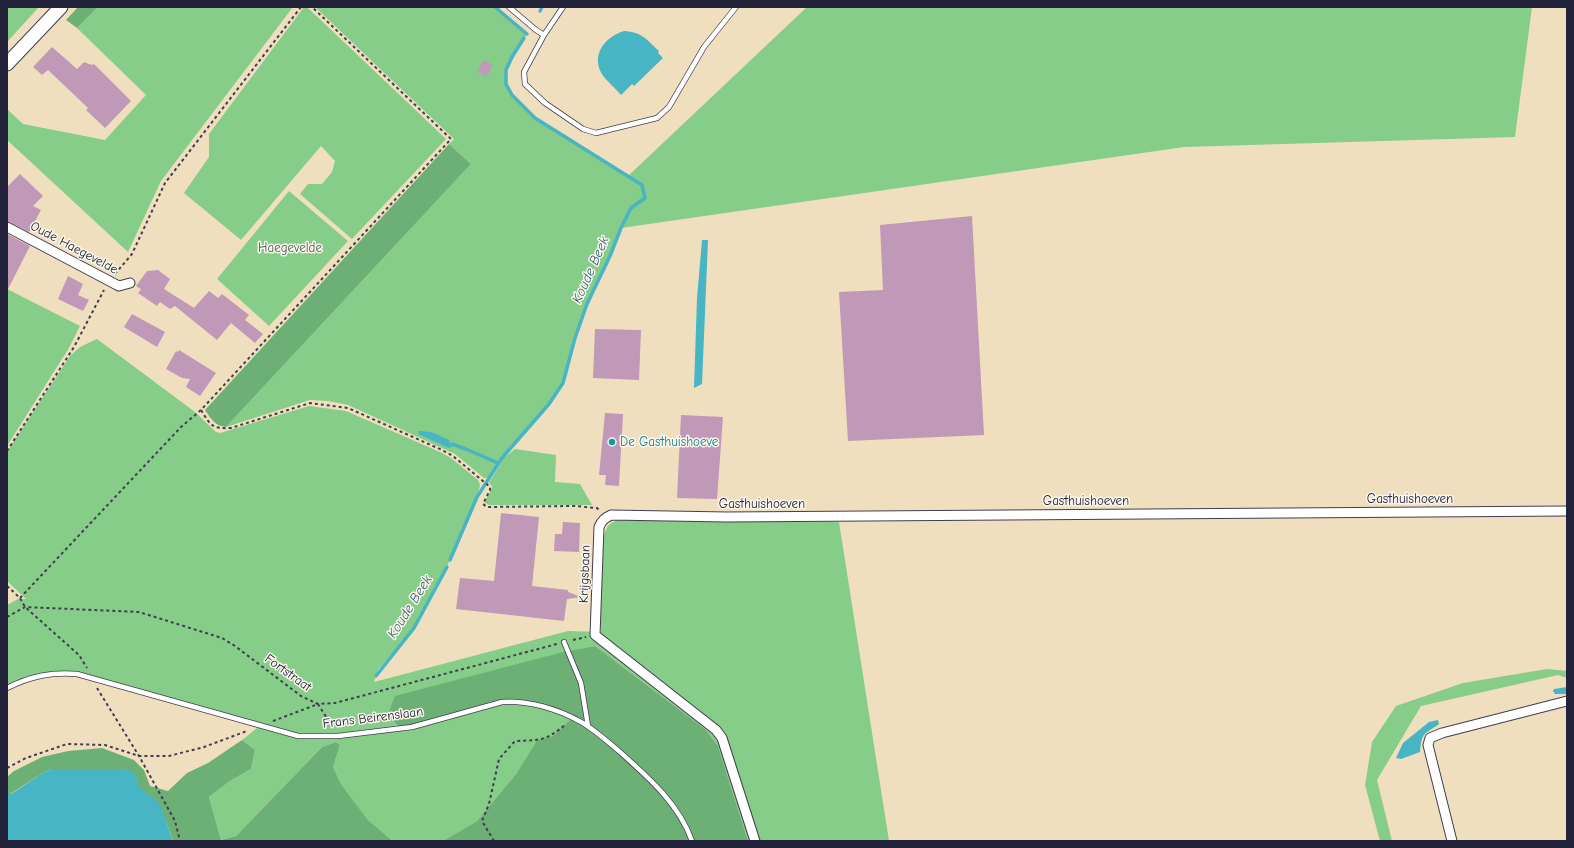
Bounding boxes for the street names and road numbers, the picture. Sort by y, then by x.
street label: Oude Haegevelde [28,218,120,278]
street label: Gasthuishoeven [1367,491,1453,507]
street label: Gasthuishoeven [1043,493,1129,509]
street label: Gasthuishoeven [719,496,805,512]
street label: Krijgsbaan [576,545,594,603]
street label: Fortstraat [262,651,314,695]
street label: Frans Beirenslaan [322,704,424,732]

